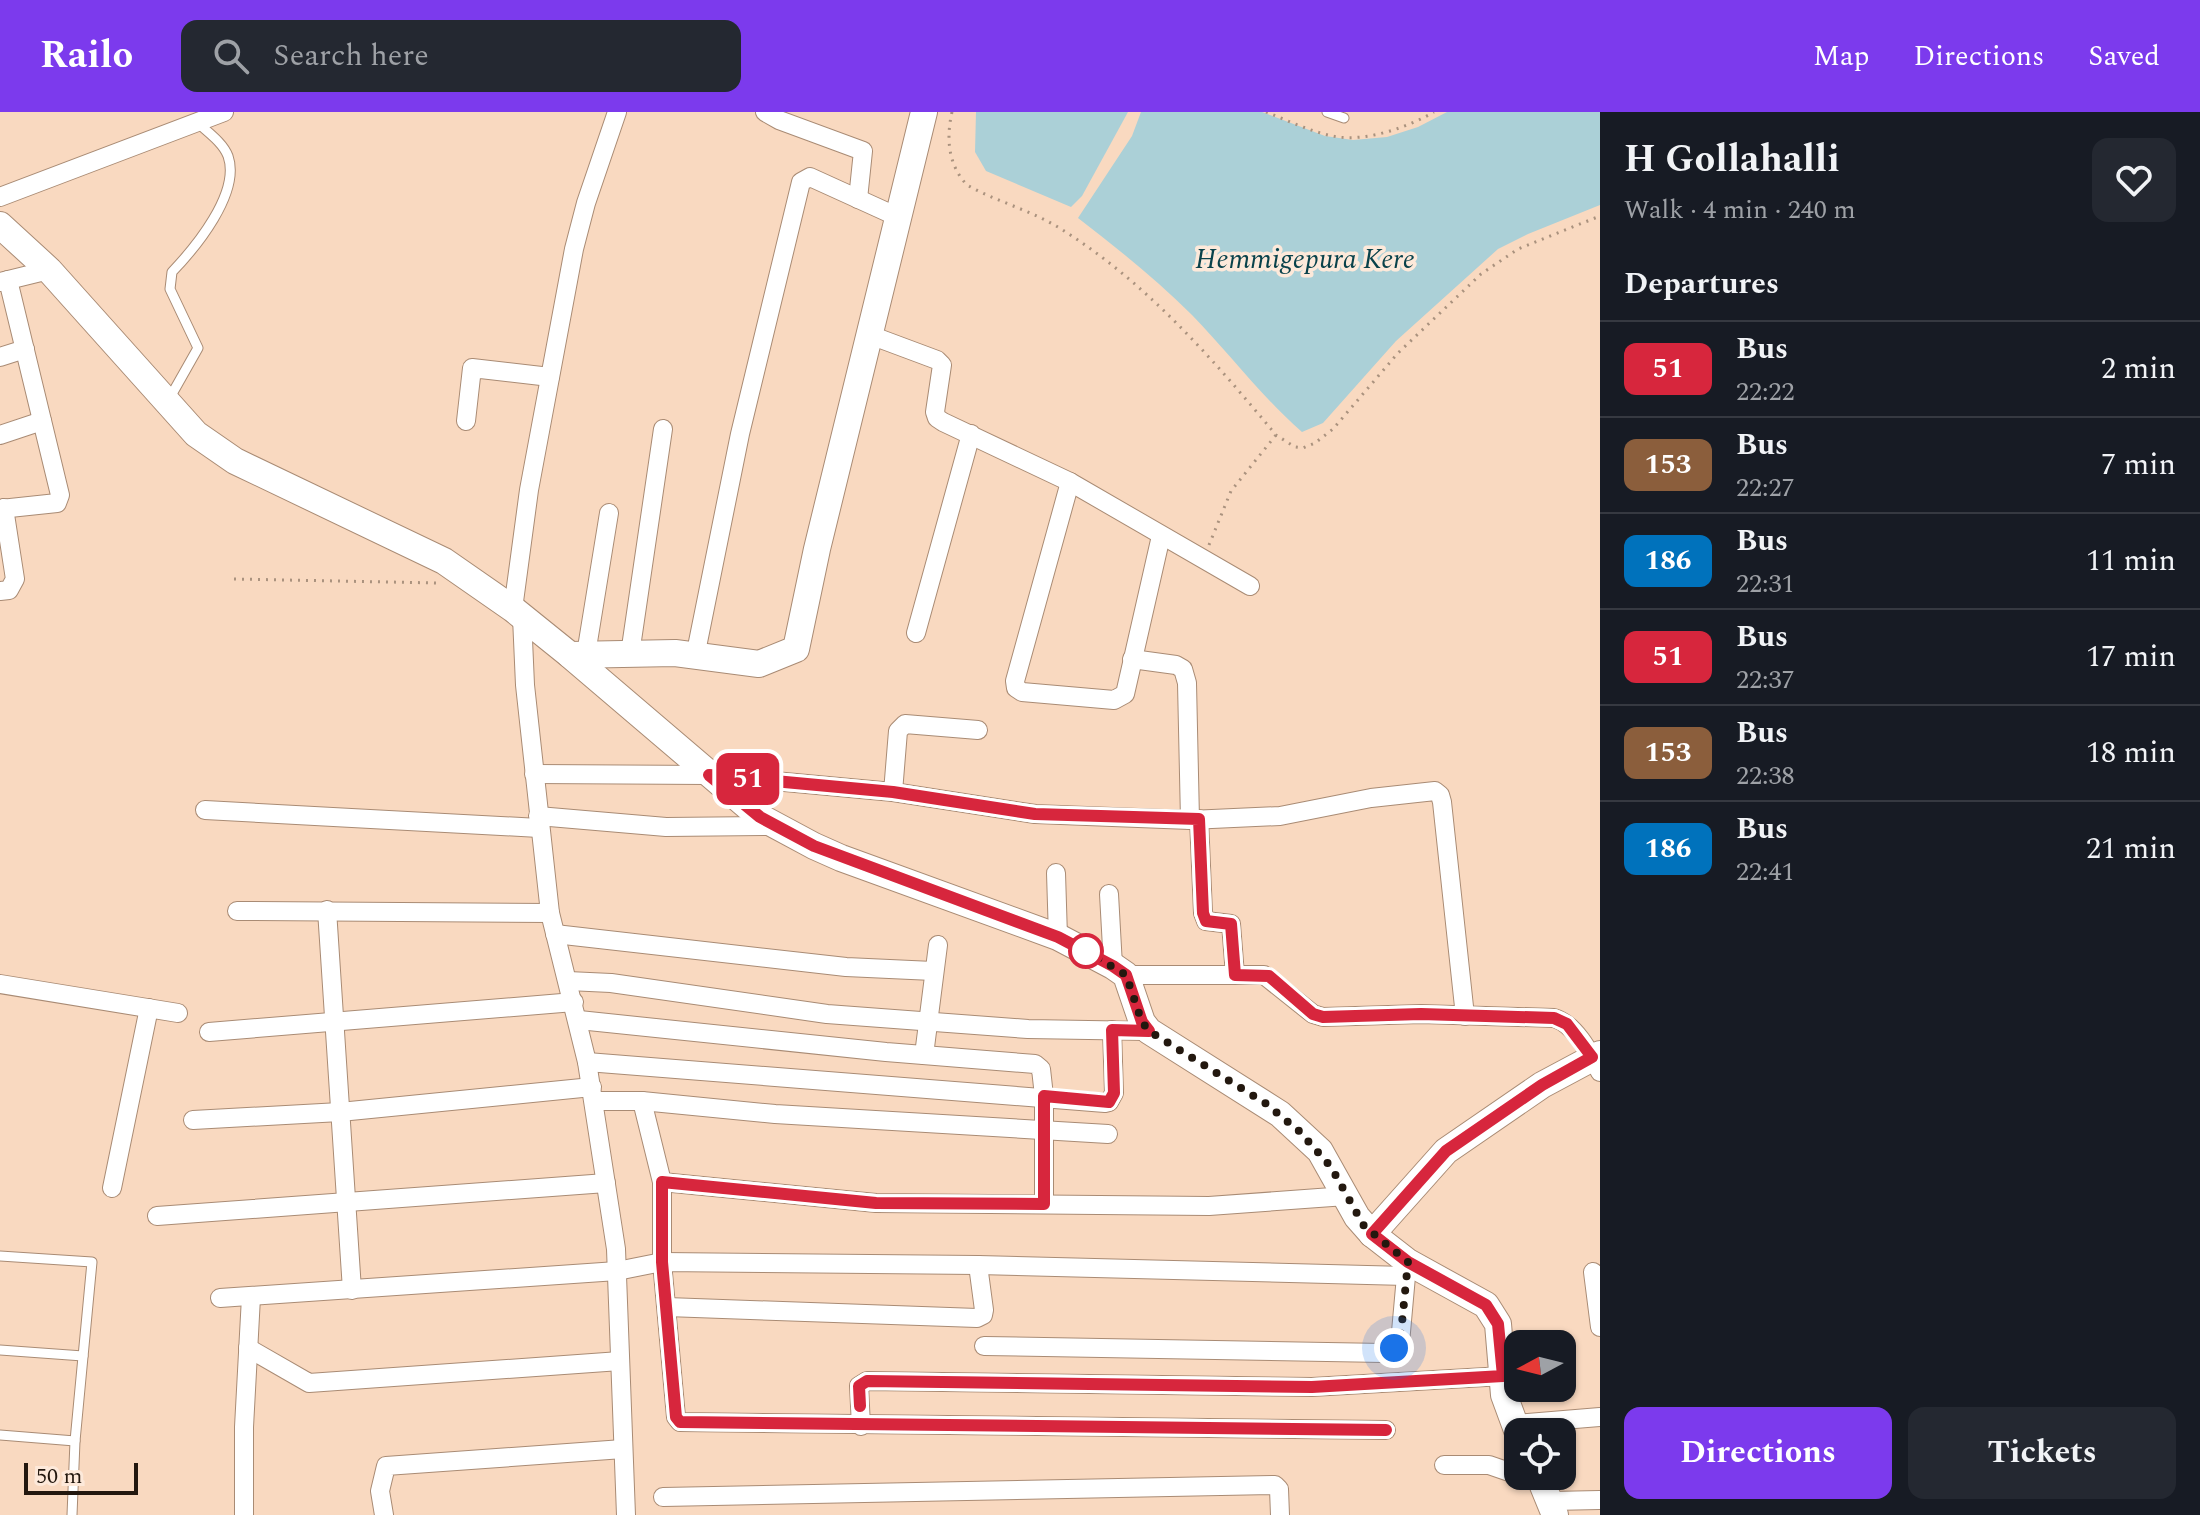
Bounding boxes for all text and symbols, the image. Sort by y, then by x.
search box [181,20,741,92]
text: Railo [40,27,133,85]
text: Search here [273,33,429,79]
icon: search [209,34,253,78]
text: Map [1813,35,1870,78]
text: Directions [1914,35,2044,78]
text: Saved [2088,35,2160,78]
text: H Gollahalli [1624,131,1840,189]
button: heart [2092,138,2176,222]
text: Walk · 4 min · 240 m [1624,190,1856,230]
water label: Hemmigepura Kere [1195,238,1415,281]
text: Departures [1624,261,1779,307]
text: Bus [1736,326,1788,372]
text: 2 min [2101,346,2176,392]
text: 51 [1652,347,1684,390]
text: 22:22 [1736,372,1795,412]
text: Bus [1736,422,1788,468]
text: 7 min [2101,442,2176,488]
text: 153 [1644,443,1692,486]
text: 22:27 [1736,468,1795,508]
text: Bus [1736,518,1788,564]
text: 11 min [2086,538,2176,584]
text: 186 [1644,539,1692,582]
text: 22:31 [1736,564,1795,604]
text: Bus [1736,614,1788,660]
text: 17 min [2086,634,2176,680]
text: 51 [1652,635,1684,678]
text: 22:37 [1736,660,1795,700]
text: Bus [1736,710,1788,756]
text: 18 min [2086,730,2176,776]
text: 153 [1644,731,1692,774]
line badge: 51 [712,753,784,805]
text: 22:38 [1736,756,1795,796]
text: 51 [732,757,764,800]
text: Bus [1736,806,1788,852]
text: 21 min [2086,826,2176,872]
text: 186 [1644,827,1692,870]
text: 22:41 [1736,852,1795,892]
unlabelled marker [1069,934,1103,968]
your location [1374,1328,1414,1368]
north arrow [1504,1330,1576,1402]
map controls [1504,1330,1576,1490]
button: Directions [1624,1407,1892,1499]
button: Tickets [1908,1407,2176,1499]
button: locate [1504,1418,1576,1490]
scale bar [24,1459,138,1495]
text: 50 m [36,1460,82,1493]

